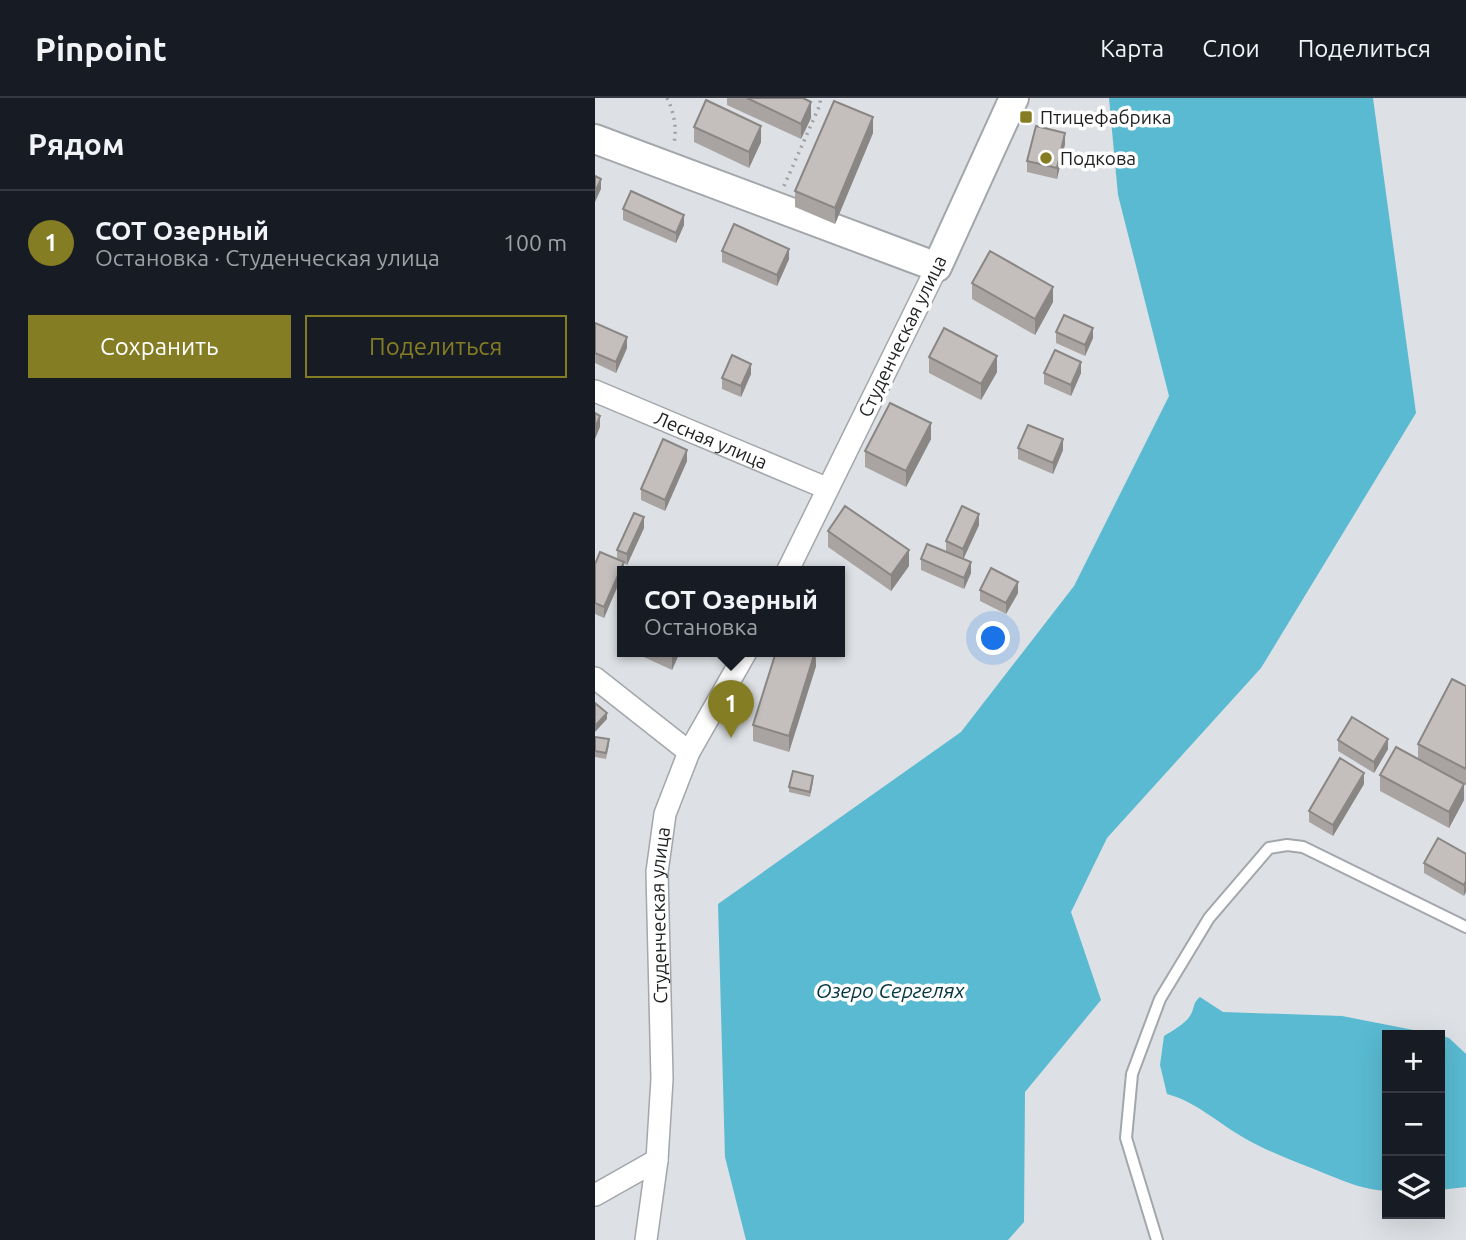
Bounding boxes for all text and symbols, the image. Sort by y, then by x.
text: Pinpoint [35,30,167,67]
text: Карта [1100,35,1164,62]
text: Слои [1202,35,1260,62]
text: Поделиться [1298,35,1431,62]
place label: Птицефабрика [1040,106,1172,128]
marker: Птицефабрика [1018,109,1034,125]
text: Рядом [28,127,124,161]
place label: Подкова [1060,147,1136,169]
marker: Подкова [1038,150,1054,166]
text: СОТ Озерный [95,216,269,245]
text: 1 [45,230,57,255]
text: 100 m [503,230,567,255]
text: Остановка · Студенческая улица [95,245,440,270]
street label: Студенческая улица [853,252,951,420]
button: Сохранить [28,315,291,378]
button: Поделиться [305,315,567,378]
street label: Лесная улица [652,406,771,473]
popup [617,566,845,657]
text: СОТ Озерный [644,585,818,614]
text: Остановка [644,614,758,639]
your location [976,621,1010,655]
pin: 1 [708,680,754,738]
street label: Студенческая улица [646,825,674,1004]
water label: Озеро Сергелях [816,978,965,1002]
map controls [1382,1030,1445,1219]
button: + [1382,1030,1445,1093]
button: − [1382,1093,1445,1156]
button: layers [1382,1156,1445,1219]

